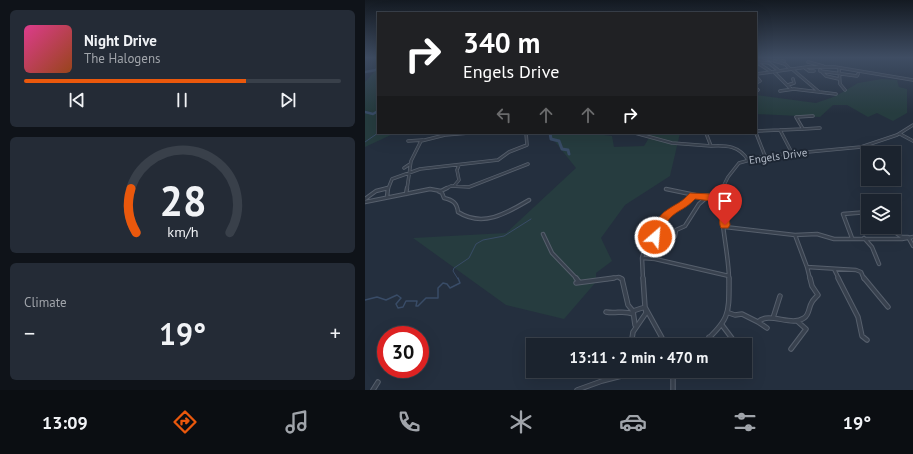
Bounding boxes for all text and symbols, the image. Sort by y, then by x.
text: 340 m [463,24,540,61]
icon: right [397,28,449,80]
text: Night Drive [84,31,157,50]
text: The Halogens [84,50,161,67]
text: Engels Drive [463,60,559,83]
icon: previous [66,89,88,111]
icon: pause [171,89,193,111]
icon: next [277,89,299,111]
icon: left [493,104,515,126]
icon: ahead [535,104,557,126]
icon: ahead [577,104,599,126]
icon: right [619,104,641,126]
street label: Engels Drive [748,145,809,167]
map controls [861,146,901,234]
button: search [861,146,901,186]
text: 28 [159,174,206,227]
pin [708,184,742,225]
icon: arrive [714,190,736,212]
button: layers [861,194,901,234]
position arrow [634,216,676,258]
text: km/h [167,222,198,241]
text: Climate [24,294,67,311]
text: 19° [159,314,206,353]
text: − [24,319,35,347]
text: + [330,319,341,347]
speed limit sign: 30 [377,326,429,378]
text: 13:11 · 2 min · 470 m [570,348,708,367]
icon: directions [171,408,199,436]
icon: music [283,408,311,436]
icon: phone [395,408,423,436]
icon: climate [507,408,535,436]
icon: car [619,408,647,436]
icon: filters [731,408,759,436]
text: 13:09 [42,411,88,434]
text: 19° [843,411,871,434]

